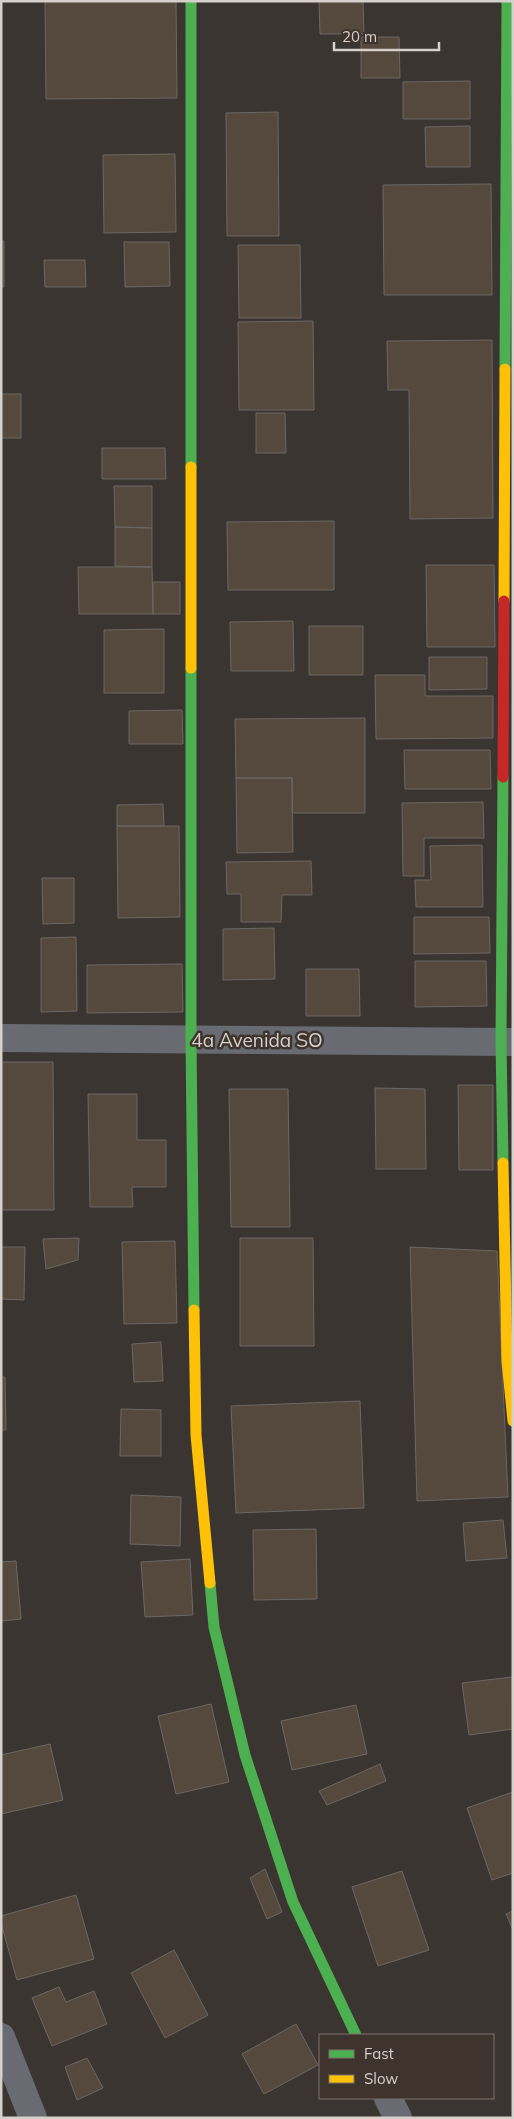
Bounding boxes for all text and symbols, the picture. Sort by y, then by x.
scale bar [334,20,439,52]
text: 20 m [342,27,377,46]
street label: 4a Avenida SO [191,1028,323,1052]
legend [319,2034,494,2099]
text: Fast [364,2044,394,2063]
text: Slow [364,2069,398,2088]

